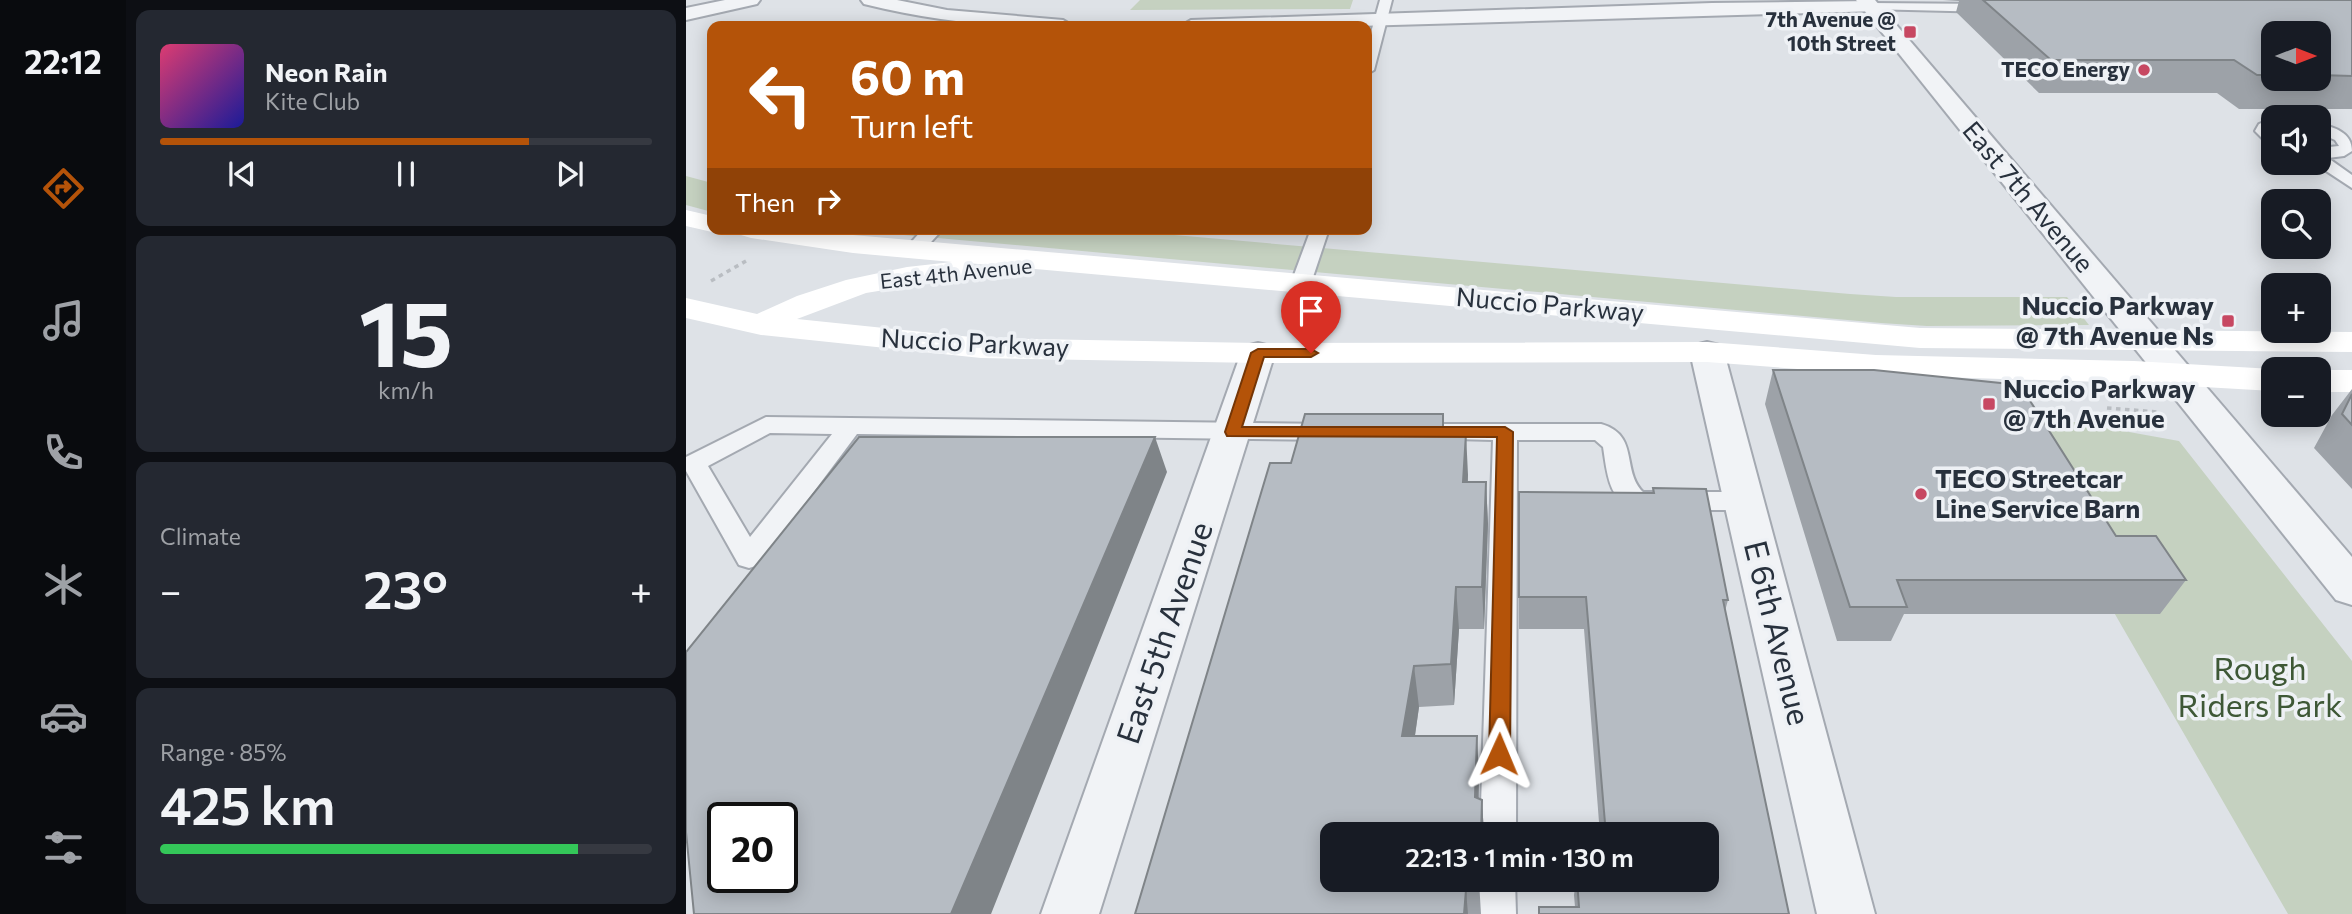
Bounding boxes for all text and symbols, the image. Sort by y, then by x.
place label: 7th Avenue @ 10th Street [1765,6,1896,55]
north arrow [2261,21,2331,91]
map controls [2261,21,2331,427]
marker: 7th Avenue @ 10th Street [1902,24,1918,40]
text: 22:12 [24,41,102,81]
text: 60 m [850,45,965,105]
icon: left [735,49,826,140]
text: Neon Rain [265,56,388,87]
place label: TECO Energy [2001,56,2130,81]
marker: TECO Energy [2136,62,2152,78]
text: Kite Club [265,87,360,115]
text: Turn left [850,105,974,145]
button: sound [2261,105,2331,175]
street label: East 7th Avenue [1957,114,2101,278]
icon: previous [223,155,261,193]
icon: pause [387,155,425,193]
icon: next [551,155,589,193]
icon: directions [39,164,88,213]
icon: right [809,182,847,220]
text: Then [735,186,795,217]
button: search [2261,189,2331,259]
street label: East 4th Avenue [879,252,1033,293]
button: + [2261,273,2331,343]
text: 15 [359,274,453,386]
street label: Nuccio Parkway [1455,280,1645,327]
pin [1281,281,1341,353]
place label: Nuccio Parkway @ 7th Avenue Ns [2016,289,2214,350]
icon: arrive [1292,292,1330,330]
icon: music [39,296,88,345]
marker: Nuccio Parkway @ 7th Avenue Ns [2220,313,2236,329]
street label: Nuccio Parkway [880,321,1070,362]
button: − [2261,357,2331,427]
place label: Nuccio Parkway @ 7th Avenue [2003,372,2195,433]
text: km/h [378,376,434,404]
marker: Nuccio Parkway @ 7th Avenue [1981,396,1997,412]
icon: phone [39,428,88,477]
place label: TECO Streetcar Line Service Barn [1935,462,2140,523]
marker: TECO Streetcar Line Service Barn [1913,486,1929,502]
street label: East 5th Avenue [1106,516,1220,749]
text: Climate [160,522,241,550]
street label: E 6th Avenue [1737,536,1821,729]
text: 23° [363,556,448,620]
icon: climate [39,560,88,609]
text: − [160,566,182,613]
text: + [630,566,652,613]
park label: Rough Riders Park [2178,647,2342,724]
icon: car [39,692,88,741]
position arrow [1462,717,1536,791]
text: Range · 85% [160,738,287,766]
text: 425 km [160,772,335,836]
speed limit sign: 20 [707,802,798,893]
icon: filters [39,823,88,872]
text: 22:13 · 1 min · 130 m [1405,841,1634,872]

